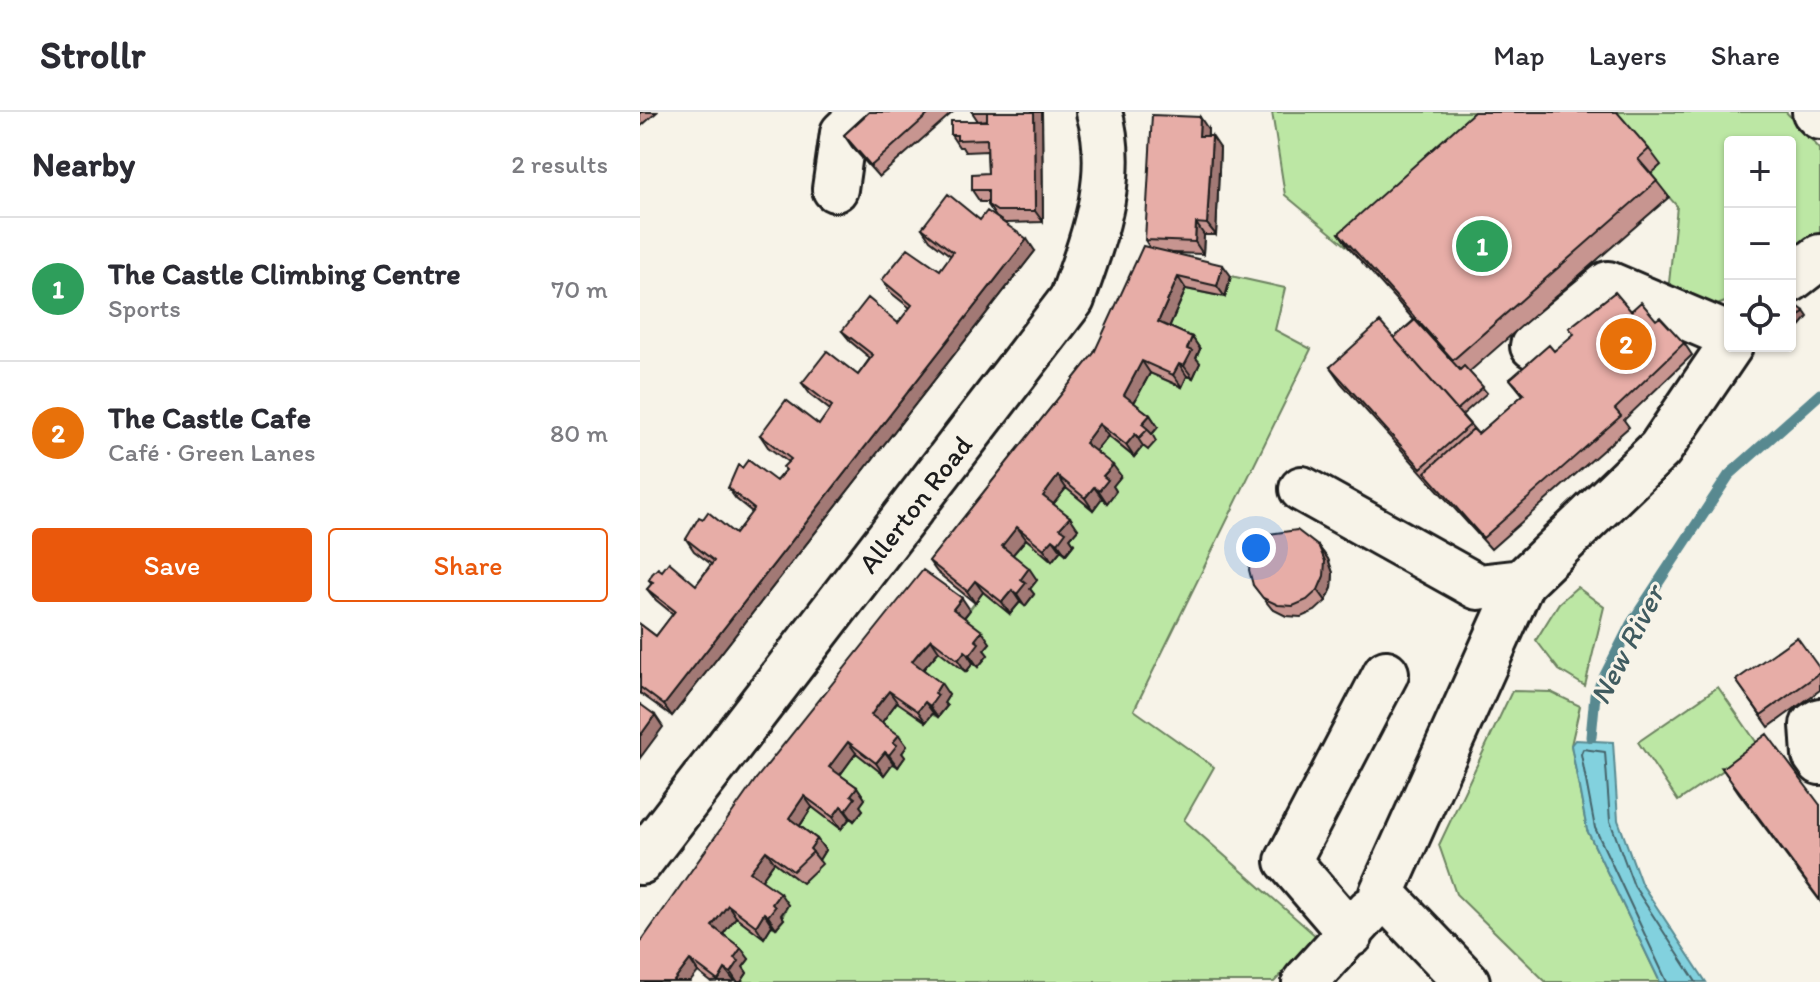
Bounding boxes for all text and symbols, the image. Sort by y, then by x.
text: Strollr [40,32,145,78]
text: Map [1493,38,1545,72]
text: Layers [1589,38,1667,72]
text: Share [1711,38,1780,72]
map controls [1724,136,1796,352]
button: + [1724,136,1796,208]
text: Nearby [32,144,135,185]
text: 2 results [511,148,608,180]
button: − [1724,208,1796,280]
pin: 1 [1456,216,1508,276]
text: The Castle Climbing Centre [108,255,461,292]
text: 1 [52,273,64,305]
text: 70 m [551,273,608,305]
button: locate [1724,280,1796,352]
text: Sports [108,292,181,324]
pin: 2 [1600,314,1652,374]
text: The Castle Cafe [108,399,311,436]
text: 2 [51,417,65,449]
text: 80 m [550,417,608,449]
street label: Allerton Road [851,428,979,580]
text: Café · Green Lanes [108,436,316,468]
button: Save [32,528,312,602]
button: Share [328,528,608,602]
your location [1236,528,1276,568]
water label: New River [1581,576,1674,710]

